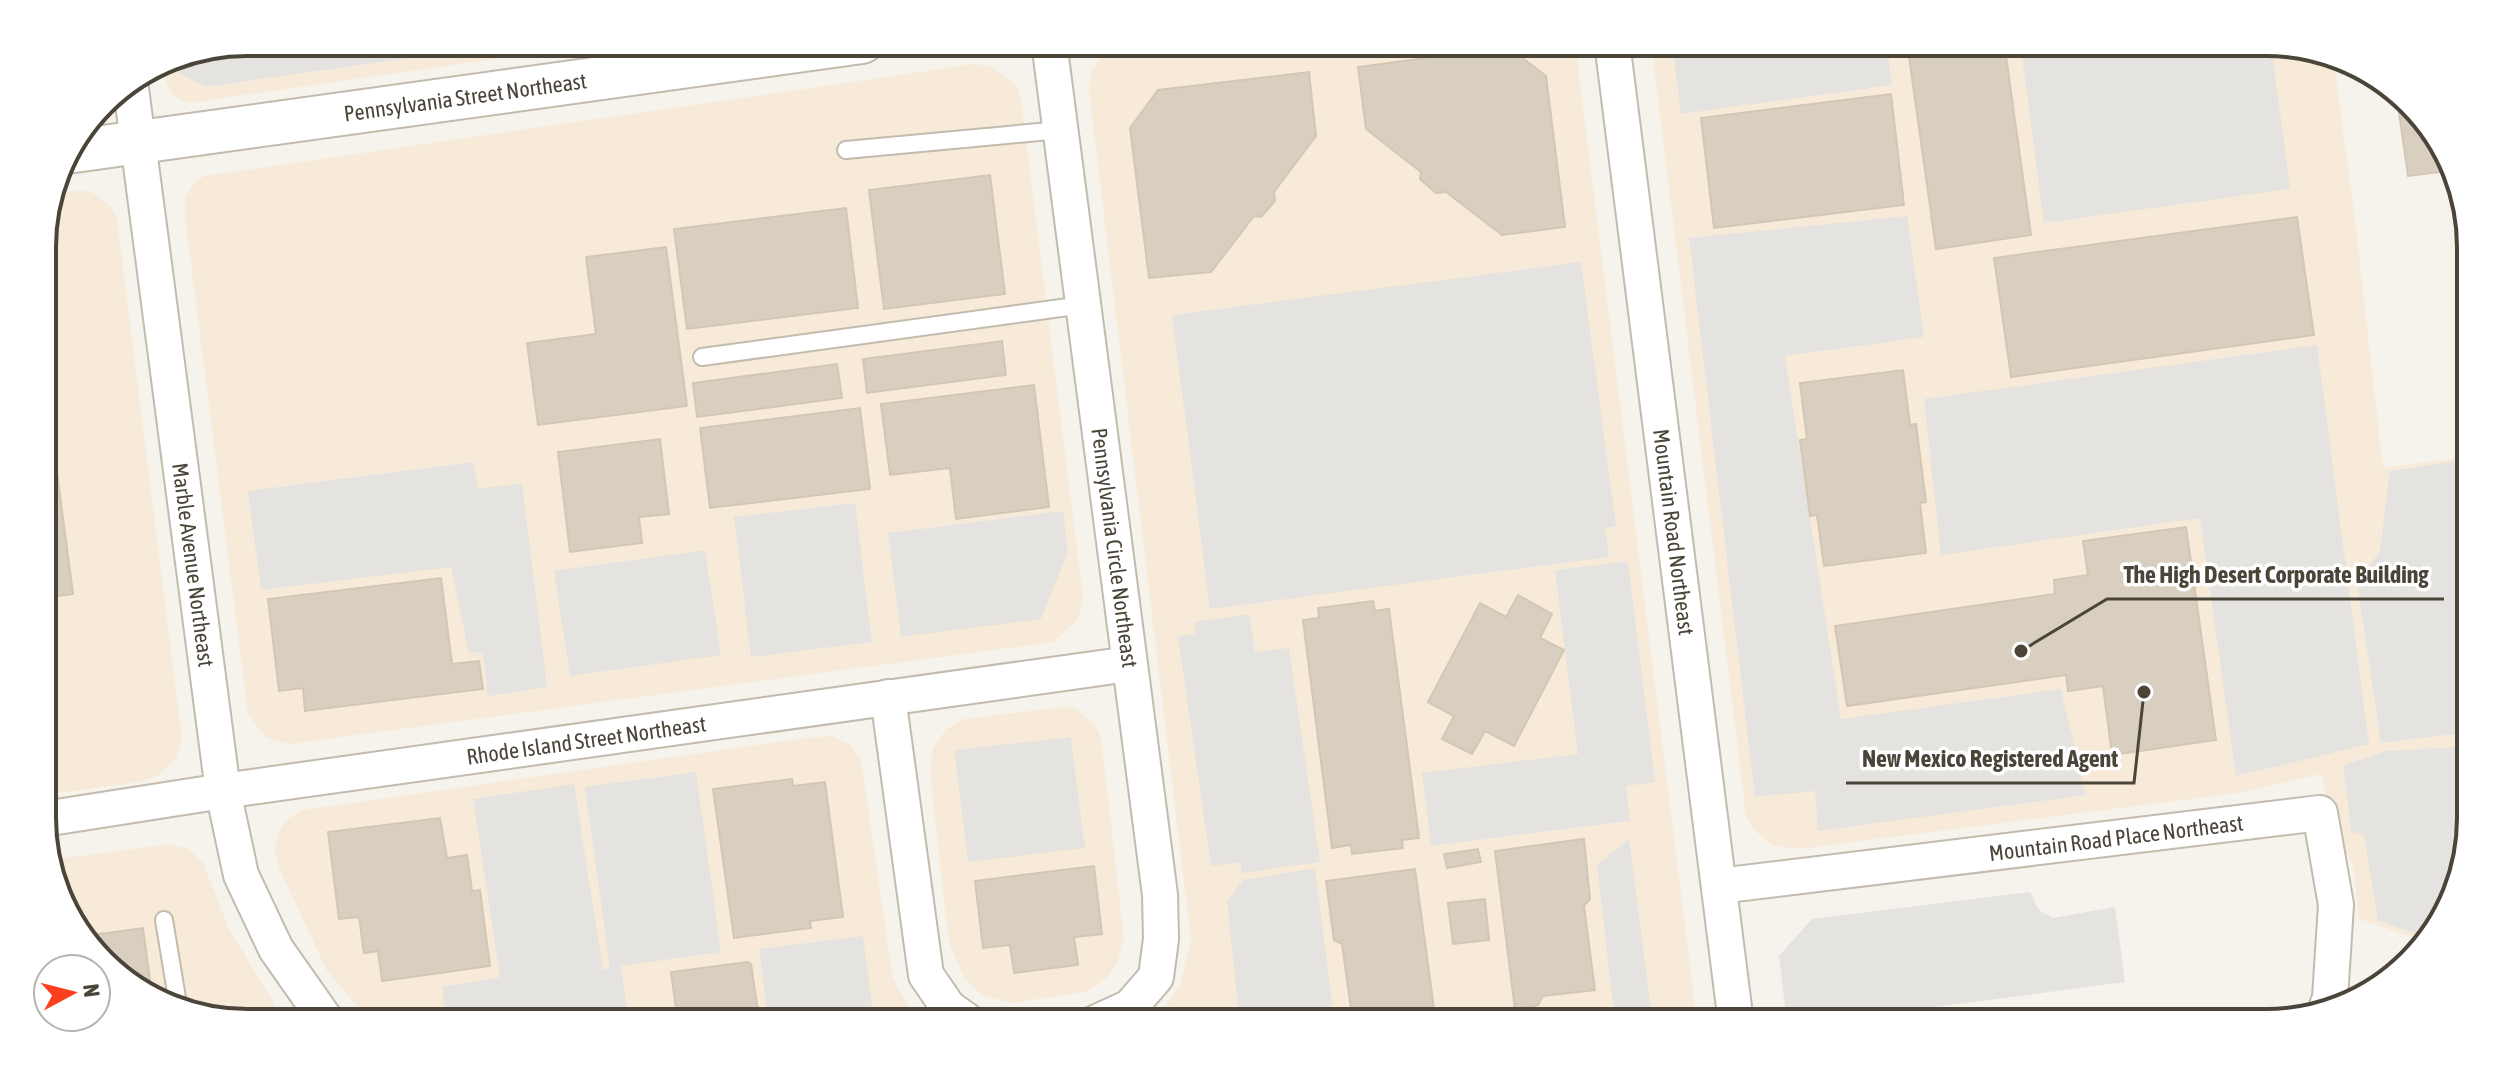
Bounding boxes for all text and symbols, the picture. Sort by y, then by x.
street label: Pennsylvania Street Northeast [342,67,588,127]
street label: Pennsylvania Circle Northeast [1086,426,1143,669]
street label: Mountain Road Northeast [1648,427,1700,637]
street label: Marble Avenue Northeast [167,461,220,668]
callout: The High Desert Corporate Building [2107,551,2444,599]
text: The High Desert Corporate Building [2123,561,2429,588]
street label: Rhode Island Street Northeast [465,710,708,770]
callout: New Mexico Registered Agent [1846,735,2134,783]
text: New Mexico Registered Agent [1862,745,2118,772]
street label: Mountain Road Place Northeast [1988,809,2245,866]
north arrow [32,953,112,1033]
text: N [78,983,106,999]

